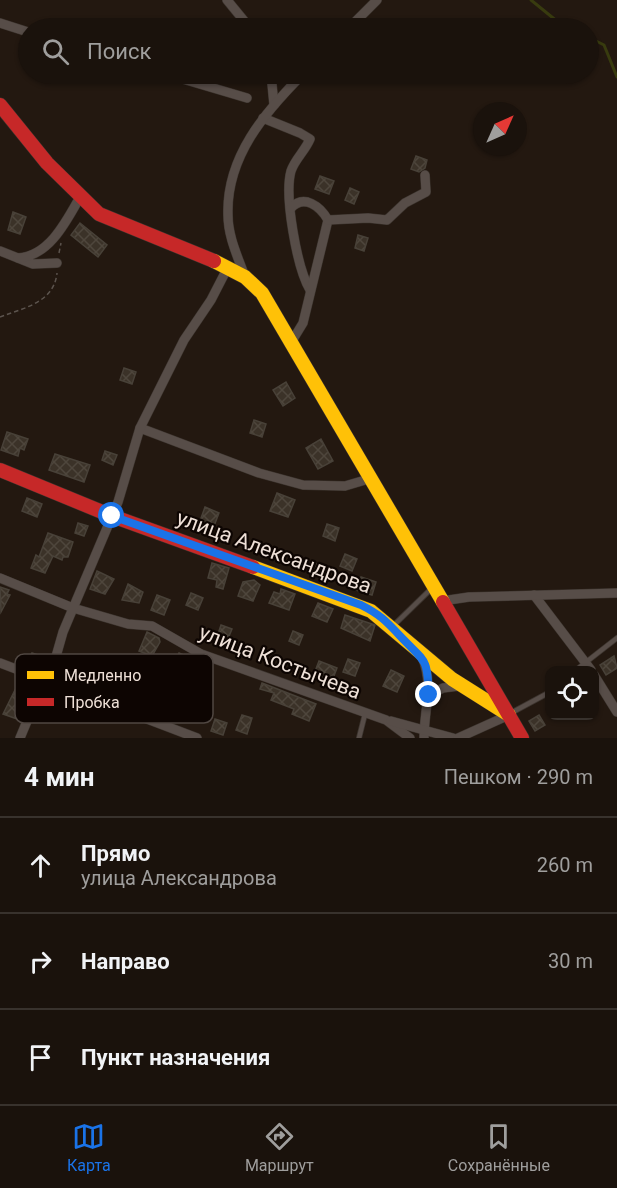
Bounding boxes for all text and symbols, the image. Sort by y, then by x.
search box [18,18,599,84]
icon: search [39,35,72,68]
text: Поиск [87,39,151,64]
north arrow [473,102,527,156]
route start [98,502,124,528]
street label: улица Александрова [173,506,375,598]
street label: улица Костычева [196,620,364,704]
legend [15,654,213,723]
text: Медленно [64,666,141,685]
map controls [545,666,599,720]
button: locate [545,666,599,720]
route end [415,681,441,707]
text: Пробка [64,693,120,712]
text: 4 мин [24,762,95,792]
text: Пешком · 290 m [444,765,593,789]
text: Прямо [81,841,150,866]
icon: ahead [24,849,57,882]
text: 260 m [537,853,593,877]
text: улица Александрова [81,866,277,890]
icon: right [24,945,57,978]
text: Направо [81,949,170,974]
text: 30 m [548,949,593,973]
icon: arrive [24,1041,57,1074]
text: Пункт назначения [81,1045,270,1070]
tab: Карта [67,1120,111,1175]
tab: Маршрут [245,1120,314,1175]
tab: Сохранённые [448,1120,550,1175]

